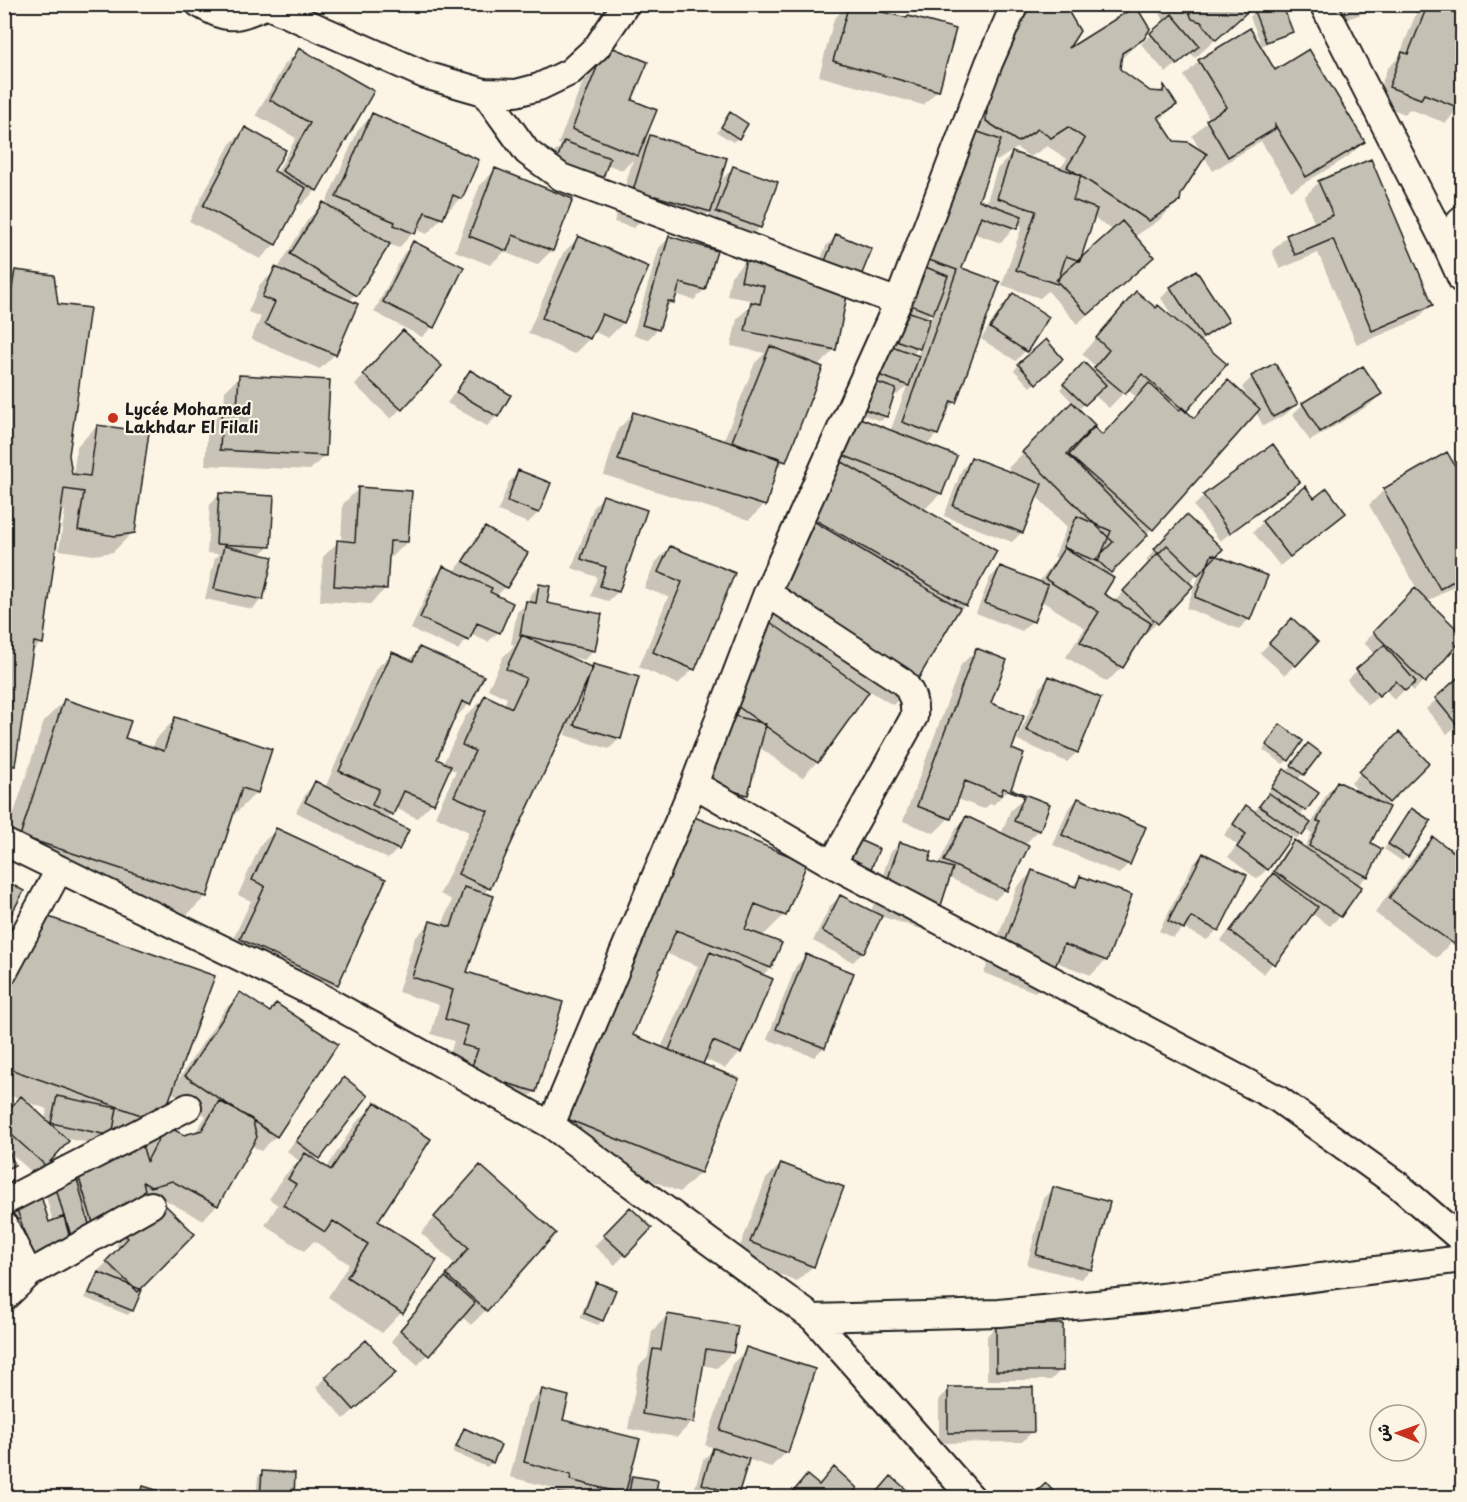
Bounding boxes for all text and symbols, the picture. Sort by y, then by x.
place label: Lycée Mohamed Lakhdar El Filali [125,396,259,438]
marker: Lycée Mohamed Lakhdar El Filali [106,411,120,425]
north arrow [1368,1403,1428,1463]
text: ش [1370,1424,1394,1442]

